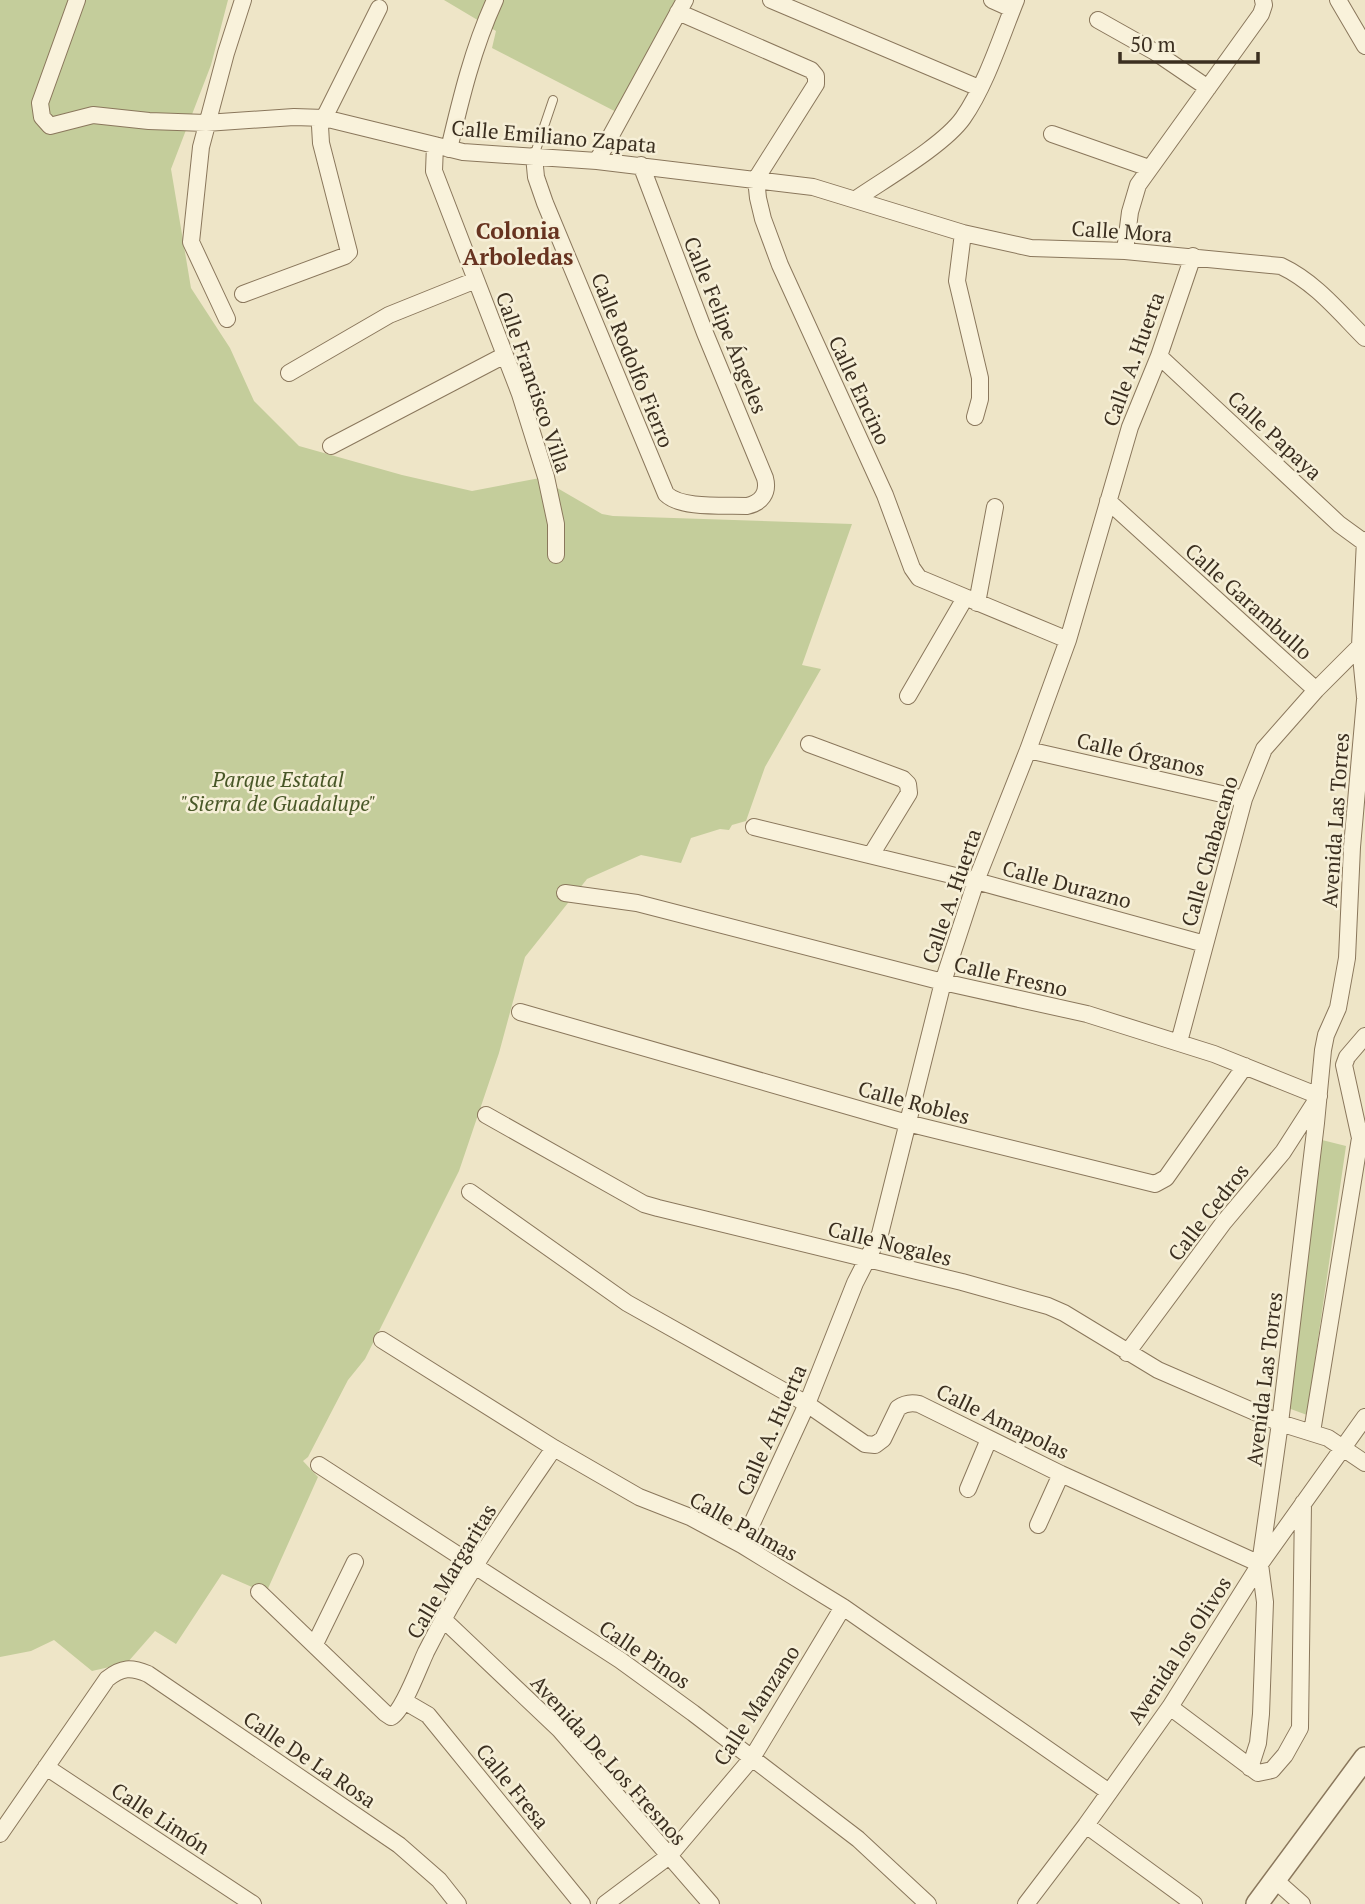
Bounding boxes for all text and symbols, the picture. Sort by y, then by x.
scale bar [1120,21,1258,65]
text: 50 m [1130,30,1176,58]
street label: Calle Emiliano Zapata [450,113,658,159]
street label: Calle Mora [1071,214,1174,249]
district label: Colonia Arboledas [463,215,573,272]
street label: Calle Felipe Ángeles [678,232,774,418]
street label: Calle Rodolfo Fierro [585,268,681,452]
street label: Calle Francisco Villa [490,288,578,477]
street label: Calle A. Huerta [1096,288,1170,430]
street label: Calle Encino [823,331,897,449]
street label: Calle Papaya [1222,384,1328,486]
street label: Calle Garambullo [1179,536,1319,666]
street label: Calle Órganos [1074,726,1208,782]
street label: Avenida Las Torres [1315,732,1355,908]
park label: Parque Estatal "Sierra de Guadalupe" [180,765,376,817]
street label: Calle Chabacano [1174,772,1244,930]
street label: Calle A. Huerta [915,824,987,967]
street label: Calle Durazno [999,853,1135,915]
street label: Calle Fresno [951,949,1071,1003]
street label: Calle Robles [855,1074,973,1130]
street label: Calle Cedros [1161,1157,1255,1267]
street label: Calle Nogales [825,1214,955,1272]
street label: Avenida Las Torres [1239,1290,1289,1468]
street label: Calle A. Huerta [730,1360,813,1500]
street label: Calle Amapolas [932,1377,1074,1465]
street label: Calle Palmas [685,1485,803,1567]
street label: Calle Margaritas [400,1498,502,1644]
street label: Avenida los Olivos [1121,1571,1237,1729]
street label: Calle Pinos [594,1613,696,1695]
street label: Calle Manzano [706,1639,806,1771]
street label: Avenida De Los Fresnos [525,1669,693,1851]
street label: Calle De La Rosa [238,1704,382,1814]
street label: Calle Fresa [470,1737,556,1835]
street label: Calle Limón [106,1776,216,1861]

